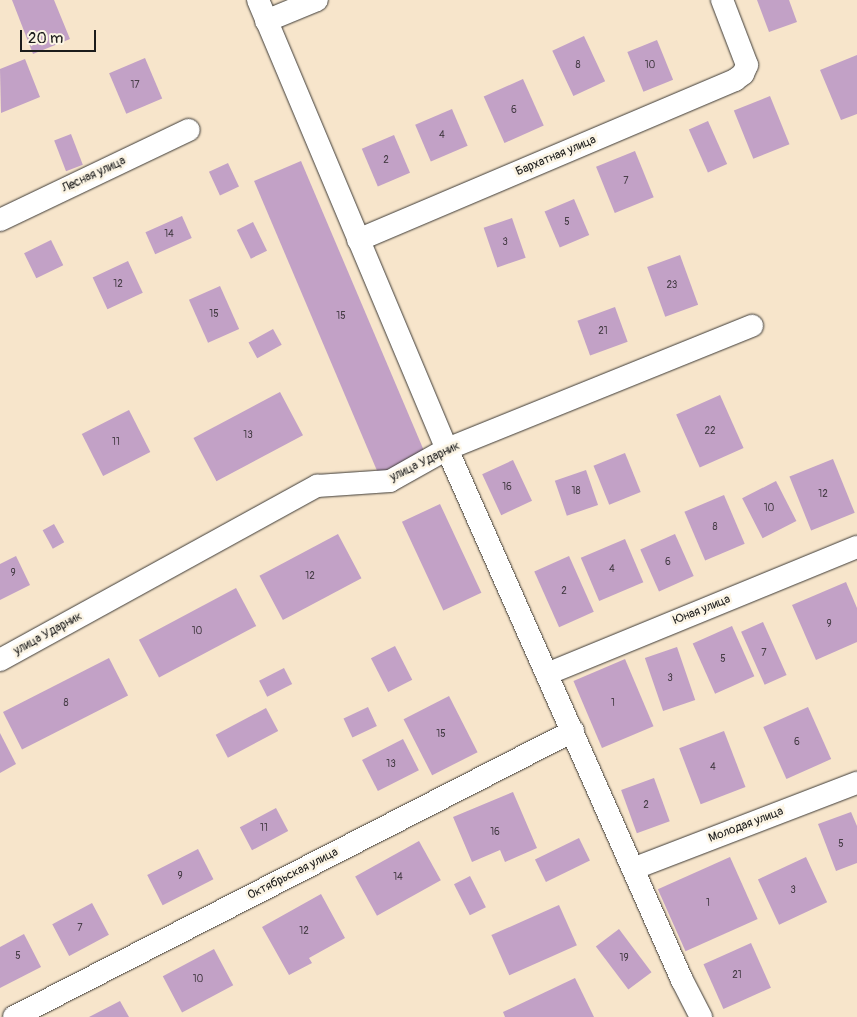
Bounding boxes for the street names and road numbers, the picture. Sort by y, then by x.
street label: Бархатная улица [514,133,598,179]
street label: Лесная улица [60,154,128,196]
street label: улица Ударник [388,439,462,485]
street label: Юная улица [671,592,733,628]
street label: улица Ударник [11,609,85,659]
street label: Молодая улица [707,804,785,846]
street label: Октябрьская улица [245,845,341,903]

